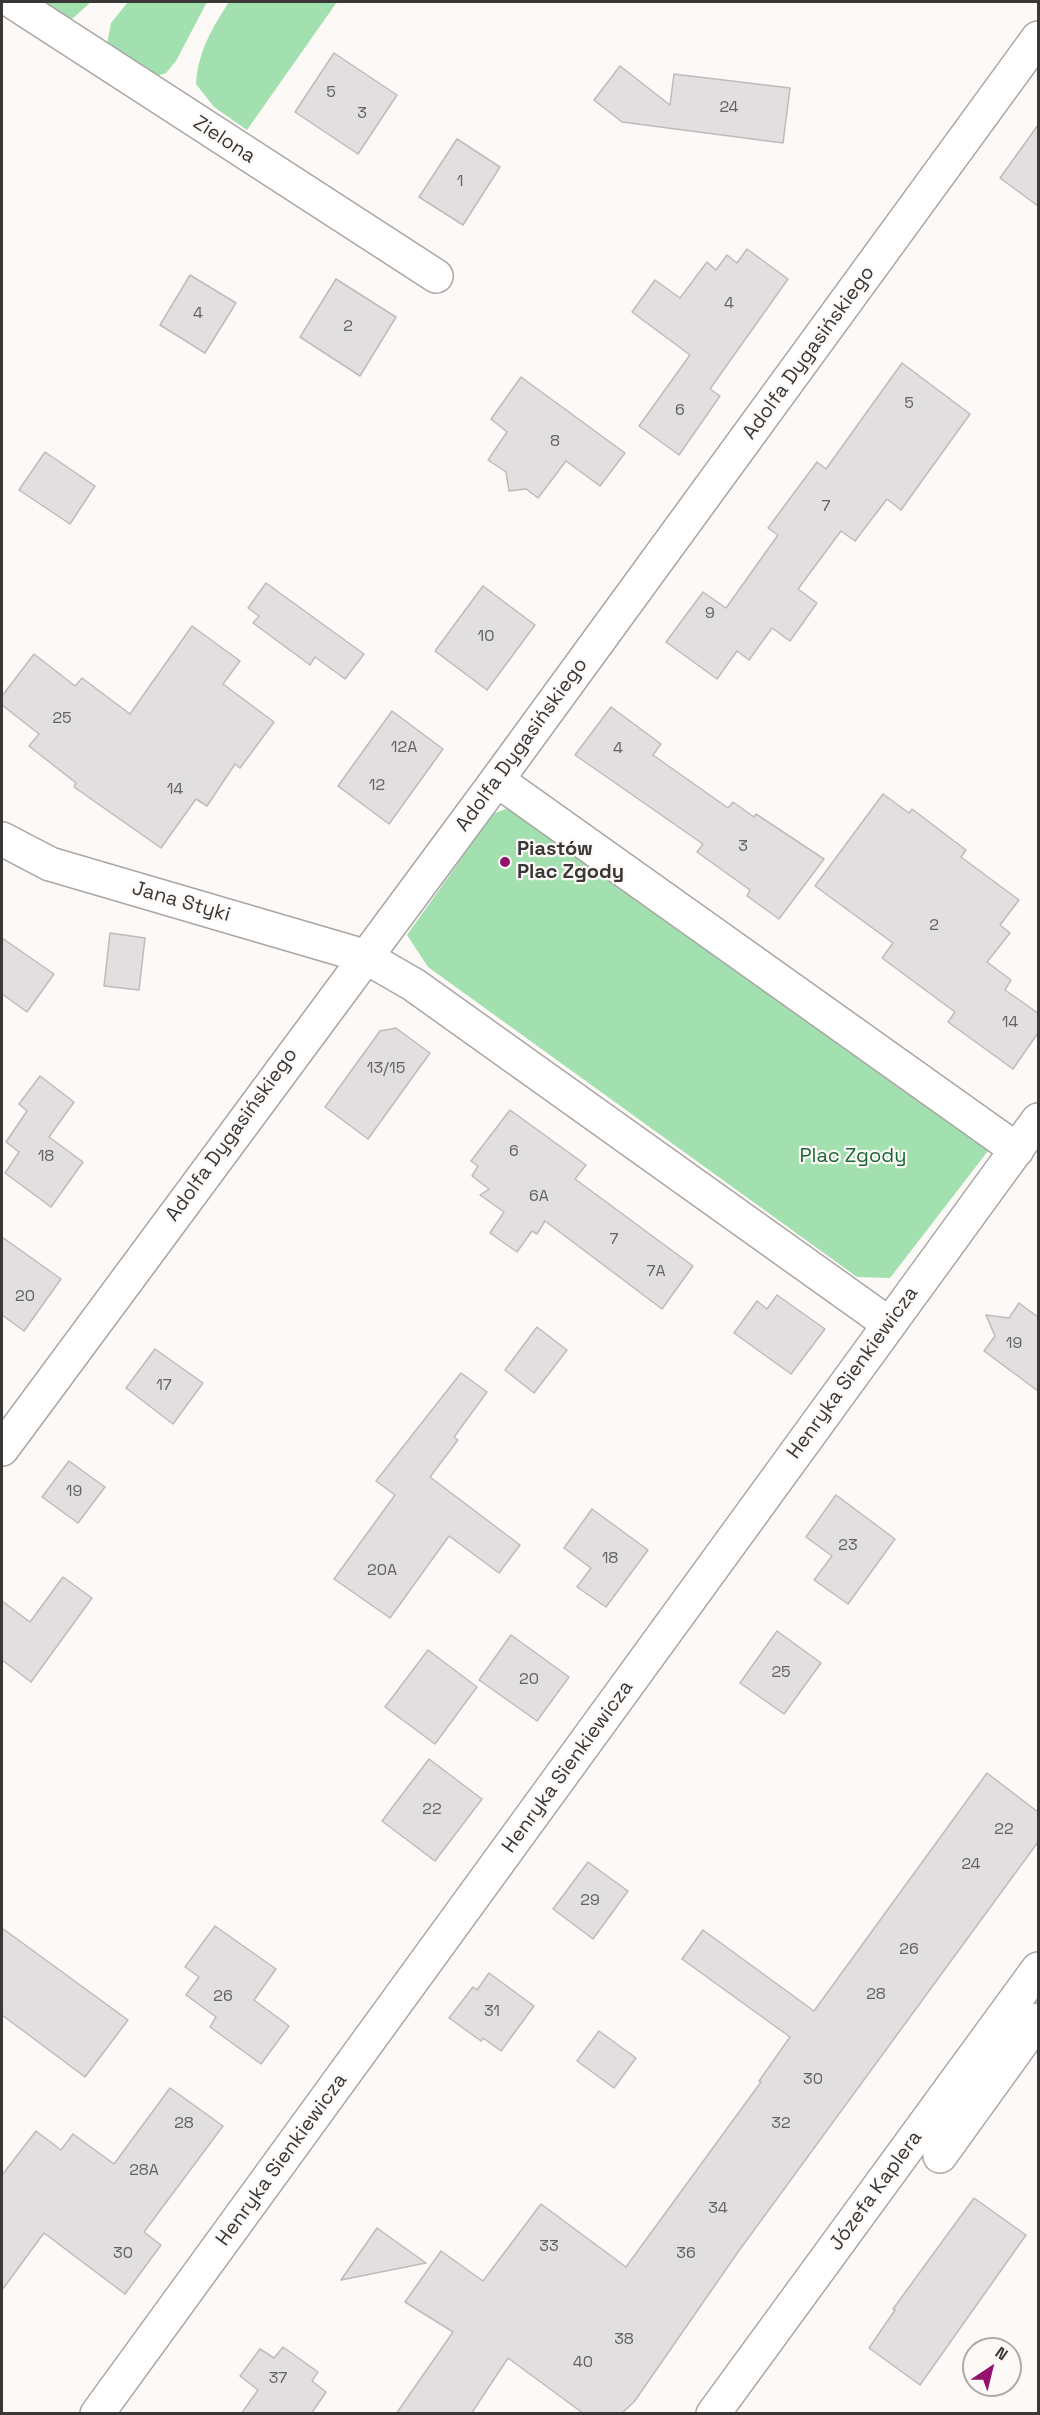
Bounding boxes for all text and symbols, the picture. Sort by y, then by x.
house number: 5 [326,83,336,103]
house number: 24 [719,98,739,118]
house number: 3 [357,104,367,124]
street label: Zielona [188,111,260,169]
house number: 1 [457,172,463,192]
street label: Adolfa Dygasińskiego [738,262,880,444]
house number: 4 [724,294,734,314]
house number: 4 [193,304,203,324]
house number: 2 [343,317,353,337]
house number: 5 [904,394,914,414]
house number: 6 [675,401,685,421]
house number: 8 [550,432,560,452]
house number: 7 [821,497,831,517]
house number: 9 [705,604,715,624]
house number: 10 [478,627,494,647]
street label: Adolfa Dygasińskiego [451,654,593,836]
house number: 25 [52,709,72,729]
house number: 12A [391,738,417,758]
house number: 4 [613,739,623,759]
house number: 12 [369,776,385,796]
house number: 14 [167,780,183,800]
house number: 3 [738,837,748,857]
place label: Piastów Plac Zgody [517,838,624,885]
marker: Piastów Plac Zgody [498,855,512,869]
street label: Jana Styki [129,877,233,927]
house number: 2 [929,916,939,936]
house number: 14 [1002,1013,1018,1033]
street label: Adolfa Dygasińskiego [161,1044,303,1226]
house number: 13/15 [367,1059,405,1079]
house number: 6 [509,1142,519,1162]
park label: Plac Zgody [800,1145,906,1169]
house number: 18 [38,1147,54,1167]
house number: 6A [529,1187,549,1207]
house number: 7 [609,1230,619,1250]
house number: 7A [646,1262,666,1282]
street label: Henryka Sienkiewicza [782,1282,924,1464]
house number: 20 [15,1287,35,1307]
house number: 19 [1006,1334,1022,1354]
house number: 17 [156,1376,172,1396]
house number: 19 [66,1482,82,1502]
house number: 23 [838,1536,858,1556]
house number: 18 [602,1549,618,1569]
house number: 20A [367,1561,397,1581]
house number: 25 [771,1663,791,1683]
house number: 20 [519,1670,539,1690]
street label: Henryka Sienkiewicza [497,1676,639,1858]
house number: 22 [422,1800,442,1820]
house number: 22 [994,1820,1014,1840]
house number: 24 [961,1855,981,1875]
house number: 29 [580,1891,600,1911]
house number: 26 [899,1940,919,1960]
house number: 28 [866,1985,886,2005]
house number: 26 [213,1987,233,2007]
house number: 31 [484,2002,500,2022]
street label: Henryka Sienkiewicza [211,2069,353,2251]
house number: 30 [803,2070,823,2090]
house number: 28 [174,2114,194,2134]
house number: 32 [771,2114,791,2134]
street label: Józefa Kaplera [825,2126,927,2256]
house number: 28A [129,2161,159,2181]
house number: 34 [708,2199,728,2219]
house number: 33 [539,2237,559,2257]
house number: 30 [113,2244,133,2264]
house number: 36 [676,2244,696,2264]
house number: 38 [614,2330,634,2350]
north arrow [962,2337,1022,2397]
text: N [991,2342,1012,2365]
house number: 40 [573,2353,593,2373]
house number: 37 [269,2369,287,2389]

